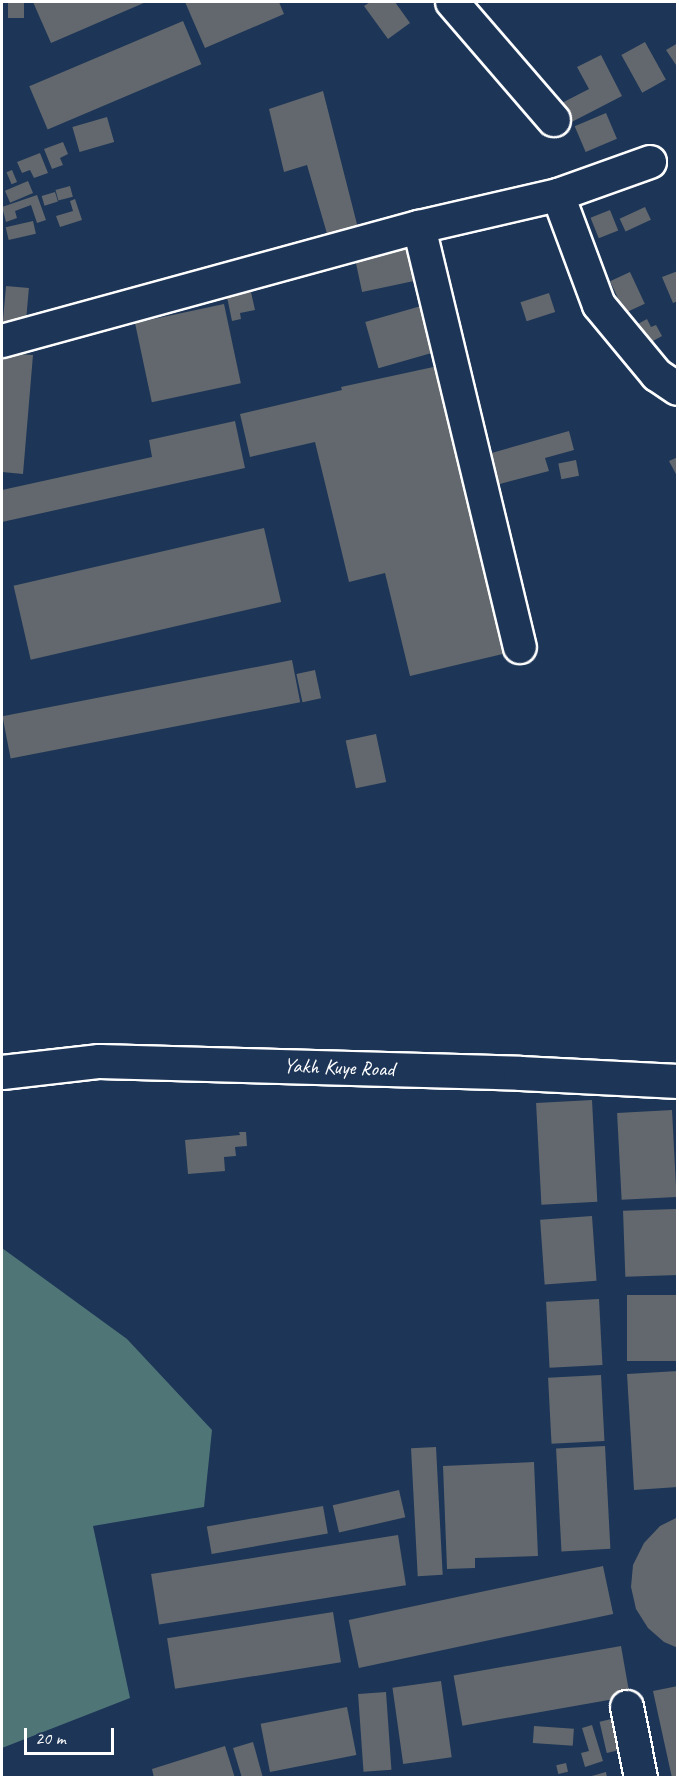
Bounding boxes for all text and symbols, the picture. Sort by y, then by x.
street label: Yakh Kuye Road [283,1052,395,1082]
scale bar [27,1716,117,1754]
text: 20 m [35,1727,66,1749]

